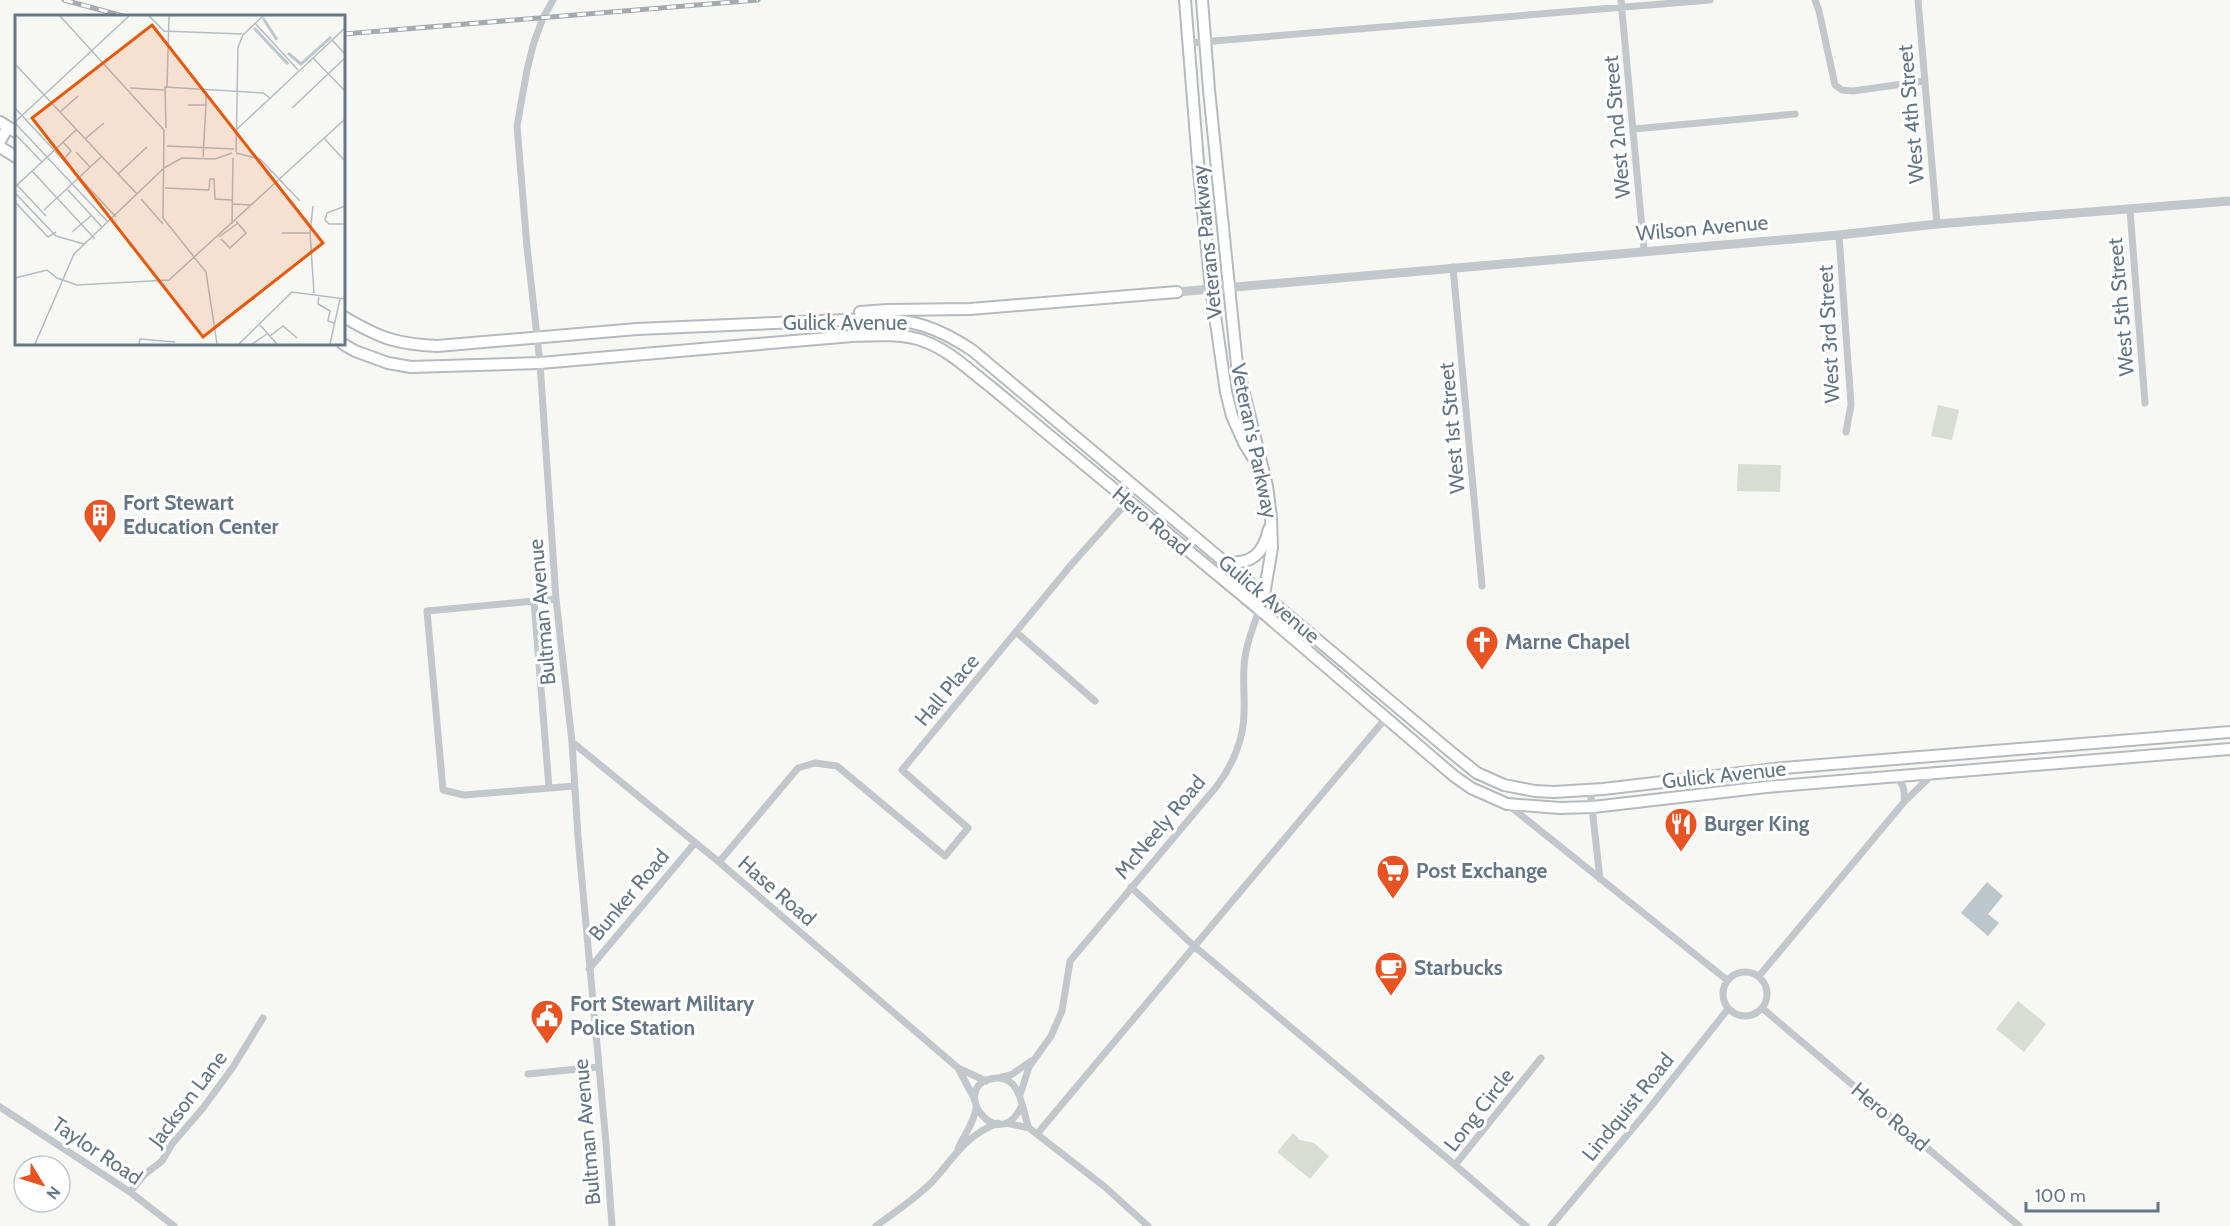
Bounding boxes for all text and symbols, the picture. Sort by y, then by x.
inset map [15,15,345,345]
street label: West 4th Street [1892,43,1929,185]
street label: West 2nd Street [1598,55,1635,200]
street label: Veterans Parkway [1186,163,1227,320]
street label: Wilson Avenue [1635,209,1769,246]
street label: West 5th Street [2102,237,2139,377]
street label: West 3rd Street [1812,264,1845,404]
street label: Gulick Avenue [783,310,908,335]
street label: Veteran's Parkway [1226,361,1283,521]
street label: West 1st Street [1433,361,1470,495]
street label: Hero Road [1107,481,1195,560]
place label: Fort Stewart Education Center [123,490,279,539]
building icon: Fort Stewart Education Center [82,497,118,544]
street label: Bultman Avenue [523,538,560,686]
street label: Gulick Avenue [1214,549,1325,648]
church icon: Marne Chapel [1464,624,1500,671]
place label: Marne Chapel [1505,629,1631,654]
street label: Hall Place [909,648,984,731]
street label: Gulick Avenue [1661,756,1787,793]
street label: McNeely Road [1109,770,1210,884]
restaurant icon: Burger King [1663,806,1699,853]
place label: Burger King [1704,811,1810,836]
street label: Bunker Road [583,844,674,946]
street label: Hase Road [733,850,821,931]
supermarket icon: Post Exchange [1375,853,1411,900]
place label: Post Exchange [1416,858,1548,883]
cafe icon: Starbucks [1373,950,1409,997]
place label: Starbucks [1414,955,1503,980]
place label: Fort Stewart Military Police Station [570,991,755,1040]
public building icon: Fort Stewart Military Police Station [529,998,565,1045]
street label: Jackson Lane [143,1045,232,1153]
street label: Lindquist Road [1576,1048,1679,1166]
street label: Bultman Avenue [568,1058,605,1206]
street label: Long Circle [1438,1063,1519,1156]
street label: Hero Road [1846,1077,1934,1156]
street label: Taylor Road [47,1111,147,1190]
north arrow [12,1154,72,1214]
scale bar [2026,1175,2158,1213]
text: N [42,1183,64,1203]
text: 100 m [2035,1185,2086,1207]

